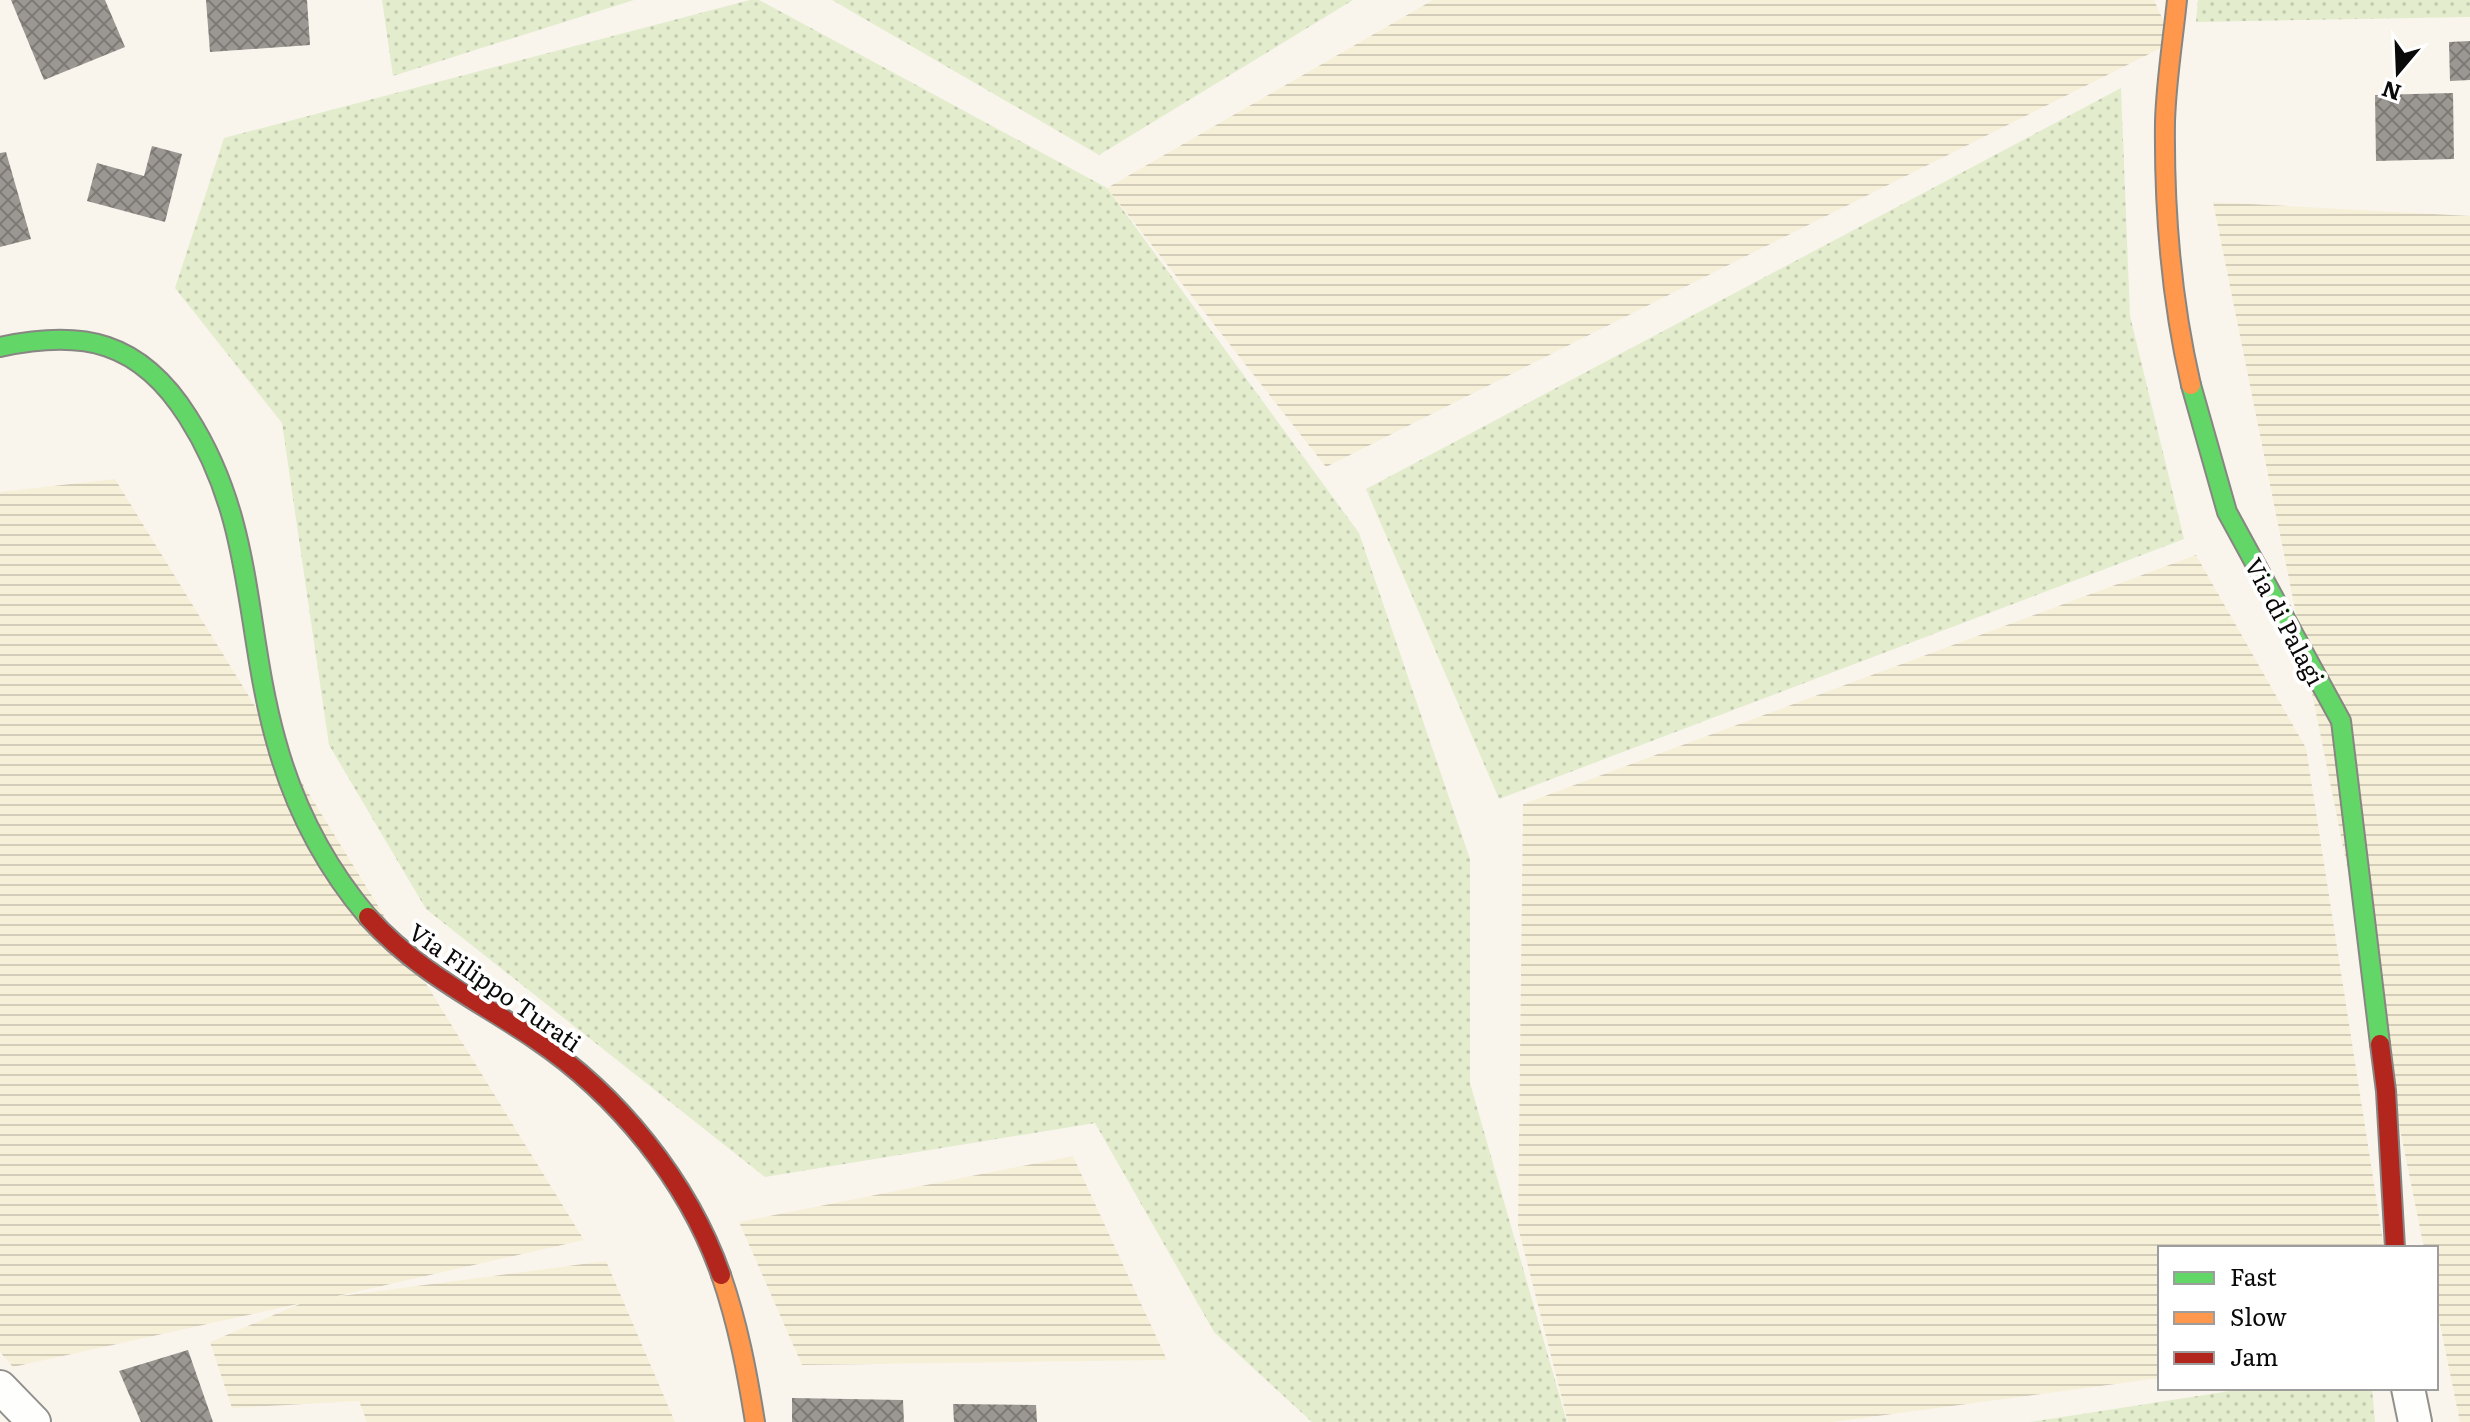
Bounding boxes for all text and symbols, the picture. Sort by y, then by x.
north arrow [2358,32,2438,112]
text: N [2377,74,2405,111]
street label: Via di Palagi [2238,551,2334,691]
street label: Via Filippo Turati [403,913,589,1059]
legend [2158,1246,2438,1390]
text: Fast [2230,1258,2277,1293]
text: Slow [2230,1298,2287,1333]
text: Jam [2230,1338,2278,1373]

